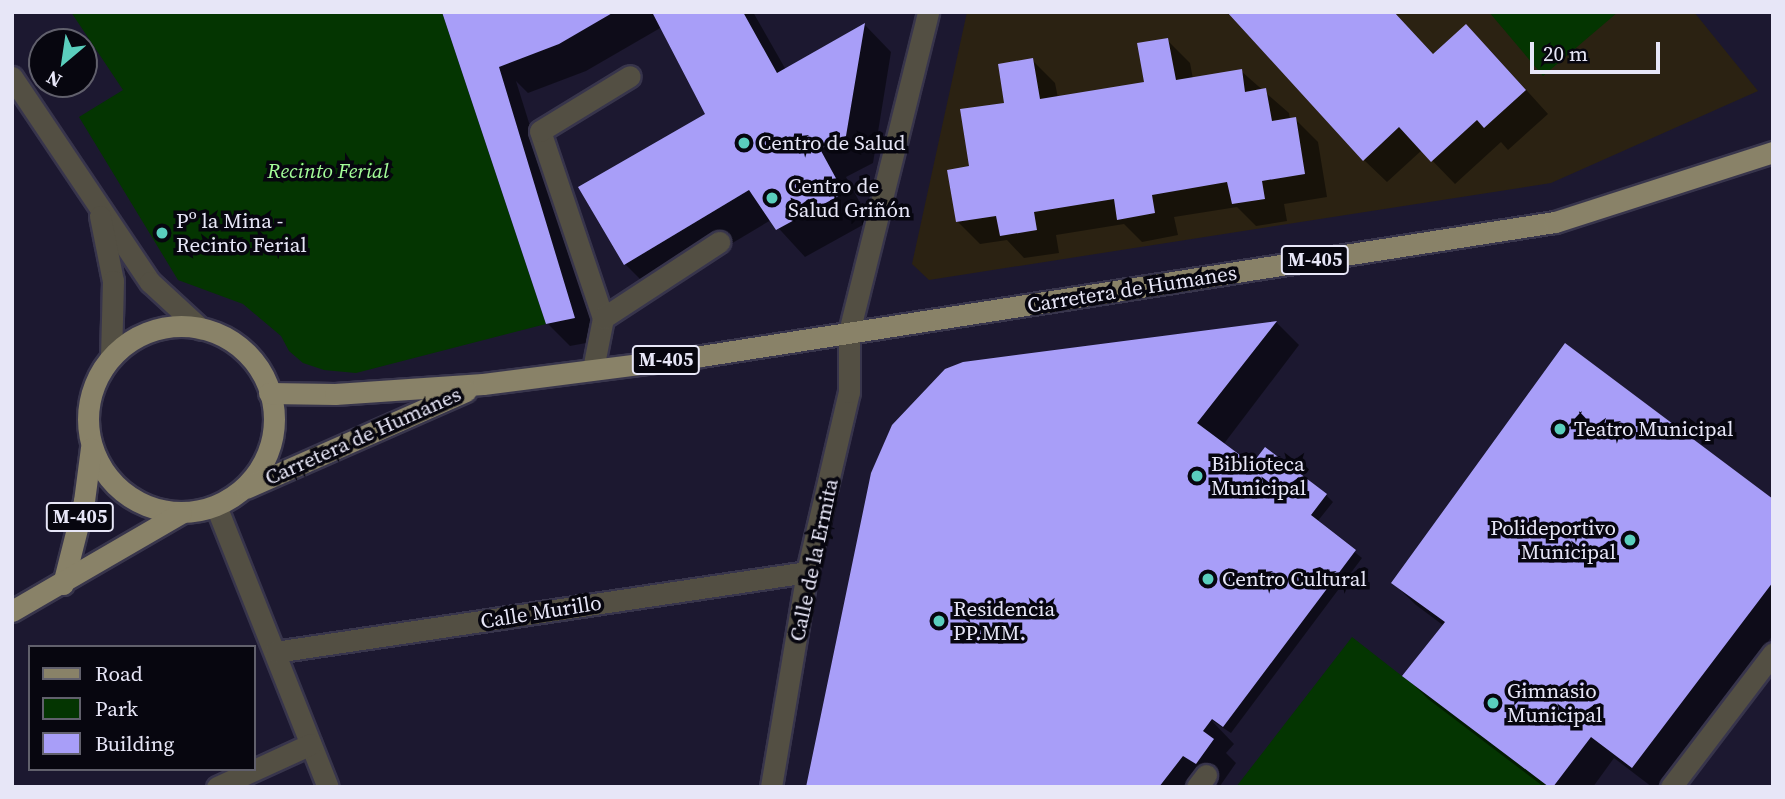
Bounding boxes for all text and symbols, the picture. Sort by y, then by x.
north arrow [28,28,98,98]
scale bar [1533,28,1662,72]
text: 20 m [1543,39,1588,68]
text: N [41,65,66,94]
place label: Centro de Salud [758,130,905,156]
marker: Centro de Salud [736,135,752,151]
park label: Recinto Ferial [267,158,389,184]
place label: Centro de Salud Griñón [788,173,911,223]
marker: Centro de Salud Griñón [762,188,782,208]
place label: Pº la Mina - Recinto Ferial [176,208,307,258]
marker: Pº la Mina - Recinto Ferial [154,225,170,241]
road number: M-405 [1280,244,1350,276]
street label: Carretera de Humanes [1025,260,1239,318]
road number: M-405 [631,344,701,376]
street label: Carretera de Humanes [261,381,465,491]
place label: Teatro Municipal [1574,416,1734,442]
marker: Teatro Municipal [1552,421,1568,437]
place label: Biblioteca Municipal [1211,451,1306,501]
marker: Biblioteca Municipal [1189,468,1205,484]
street label: Calle de la Ermita [784,476,844,644]
road number: M-405 [45,502,115,532]
place label: Polideportivo Municipal [1490,515,1616,565]
marker: Polideportivo Municipal [1622,532,1638,548]
place label: Centro Cultural [1222,566,1367,592]
marker: Centro Cultural [1200,571,1216,587]
street label: Calle Murillo [479,590,603,634]
place label: Residencia PP.MM. [953,596,1055,646]
marker: Residencia PP.MM. [931,613,947,629]
legend [28,645,256,771]
text: Road [95,659,143,688]
place label: Gimnasio Municipal [1507,678,1602,728]
text: Park [95,694,138,723]
marker: Gimnasio Municipal [1485,695,1501,711]
text: Building [95,729,174,758]

